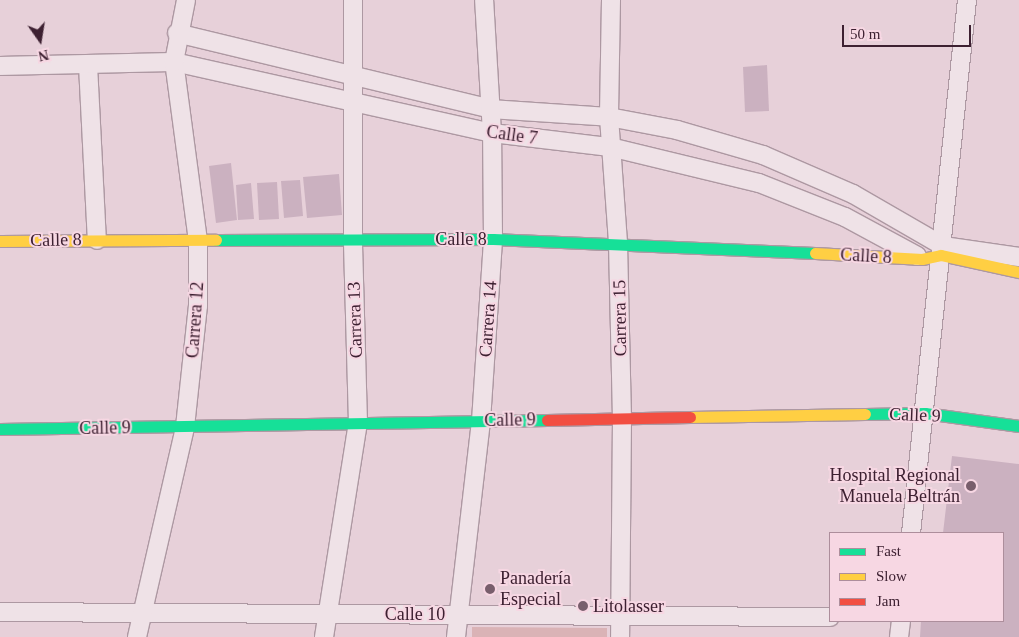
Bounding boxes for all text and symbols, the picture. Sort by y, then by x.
north arrow [15,15,65,65]
scale bar [844,15,973,47]
text: 50 m [850,26,880,42]
text: N [37,47,50,64]
street label: Calle 7 [485,121,539,149]
street label: Calle 8 [435,228,487,250]
street label: Calle 8 [30,229,82,251]
street label: Calle 8 [840,244,892,268]
street label: Carrera 14 [475,280,501,358]
street label: Carrera 15 [609,280,631,356]
street label: Carrera 12 [182,281,208,359]
street label: Carrera 13 [343,281,367,359]
street label: Calle 9 [889,403,941,427]
street label: Calle 9 [484,409,536,431]
street label: Calle 9 [79,417,131,439]
place label: Hospital Regional Manuela Beltrán [830,465,960,508]
marker: Hospital Regional Manuela Beltrán [964,479,978,493]
legend [829,532,1004,622]
text: Fast [876,543,901,559]
place label: Panadería Especial [500,568,571,610]
text: Slow [876,568,907,584]
marker: Panadería Especial [484,583,496,595]
text: Jam [876,593,900,609]
place label: Litolasser [593,595,664,617]
marker: Litolasser [577,600,589,612]
street label: Calle 10 [385,603,445,625]

